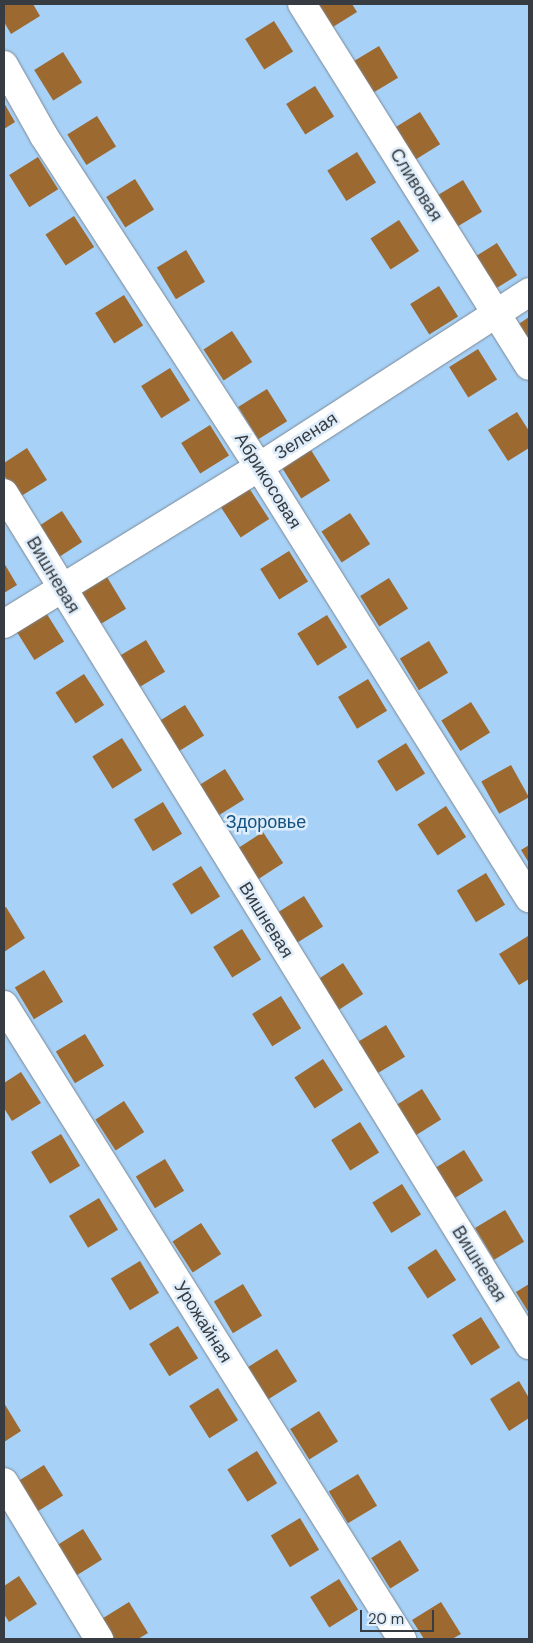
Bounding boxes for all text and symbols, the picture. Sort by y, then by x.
street label: Сливовая [385,144,447,226]
street label: Зеленая [271,408,341,464]
street label: Абрикосовая [230,429,306,533]
street label: Вишневая [22,533,84,617]
park label: Здоровье [226,811,306,833]
street label: Вишневая [234,878,298,962]
street label: Вишневая [447,1222,511,1306]
street label: Урожайная [169,1277,237,1367]
scale bar [363,1600,437,1632]
text: 20 m [368,1609,404,1629]

